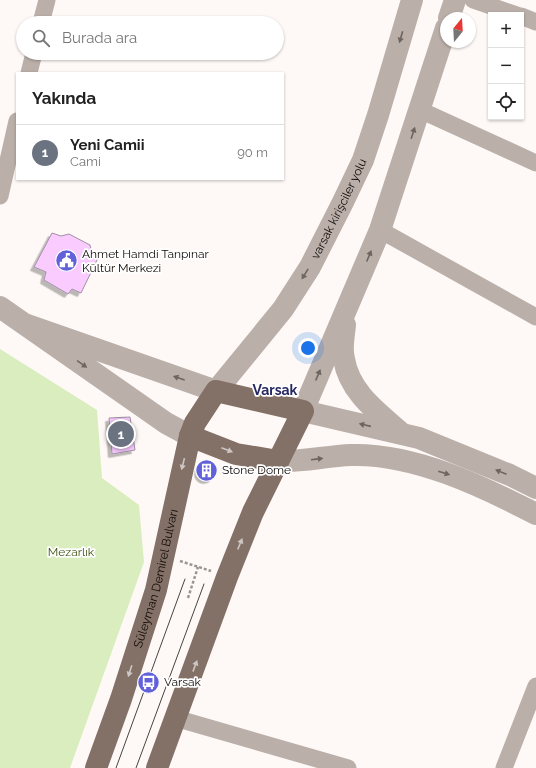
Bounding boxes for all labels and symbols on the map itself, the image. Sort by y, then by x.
north arrow [440,12,476,48]
one-way arrow [398,32,404,44]
one-way arrow [410,127,416,139]
street label: varsak kirişciler yolu [308,156,370,261]
place label: Ahmet Hamdi Tanpınar Kültür Merkezi [82,247,210,275]
public building icon: Ahmet Hamdi Tanpınar Kültür Merkezi [54,248,80,274]
one-way arrow [367,249,373,261]
one-way arrow [301,269,309,279]
your location [298,338,318,358]
one-way arrow [77,360,87,368]
one-way arrow [315,370,321,381]
one-way arrow [173,375,185,381]
district label: Varsak [253,382,298,398]
pin: 1 [108,419,134,449]
one-way arrow [359,421,371,427]
one-way arrow [221,448,233,454]
one-way arrow [311,456,323,462]
building icon: Stone Dome [194,457,220,483]
one-way arrow [180,458,186,470]
place label: Stone Dome [222,463,291,477]
one-way arrow [494,468,506,474]
one-way arrow [438,470,450,476]
street label: Süleyman Demirel Bulvarı [131,508,181,650]
one-way arrow [238,538,244,550]
park label: Mezarlık [48,545,95,559]
one-way arrow [192,659,198,671]
one-way arrow [127,666,133,678]
bus stop icon: Varsak [135,669,161,695]
place label: Varsak [164,675,202,689]

